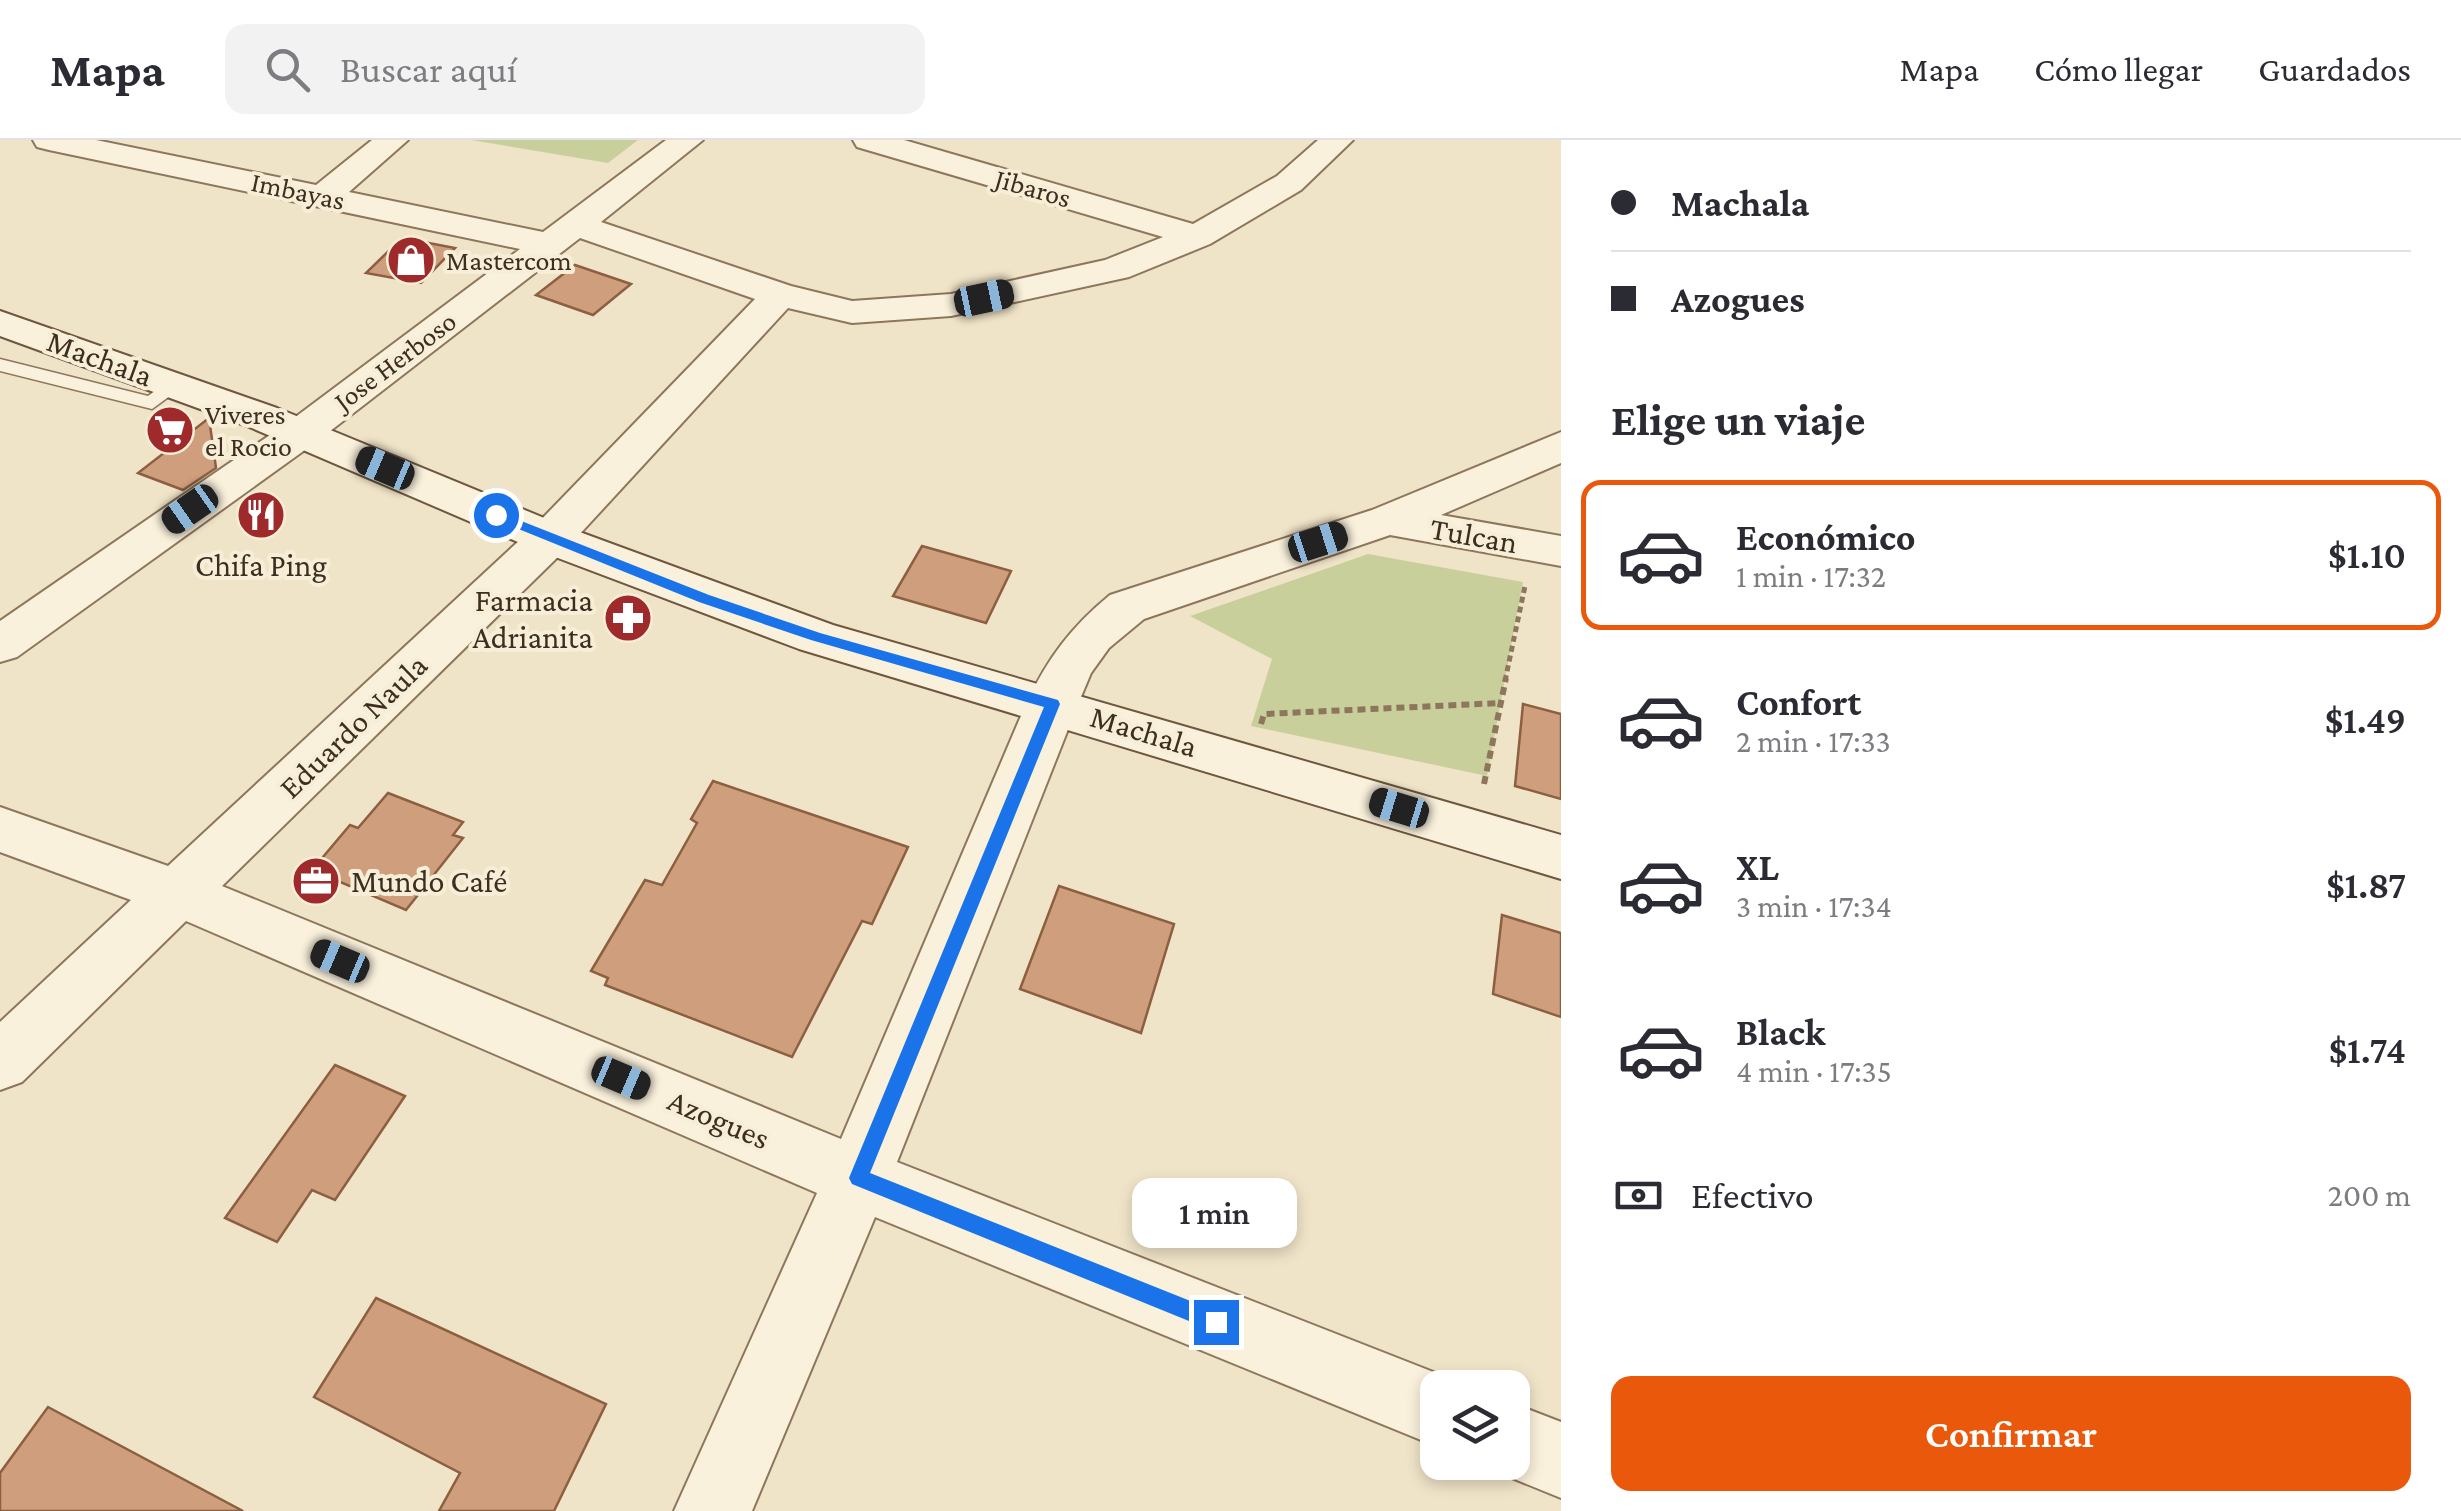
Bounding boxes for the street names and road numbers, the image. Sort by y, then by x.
street label: Jibaros [989,162,1074,214]
street label: Imbayas [248,166,348,216]
street label: Jose Herboso [326,305,462,419]
street label: Machala [42,322,158,394]
street label: Tulcan [1428,510,1520,560]
street label: Eduardo Naula [272,646,434,805]
street label: Machala [1086,698,1202,764]
street label: Azogues [663,1082,775,1156]

